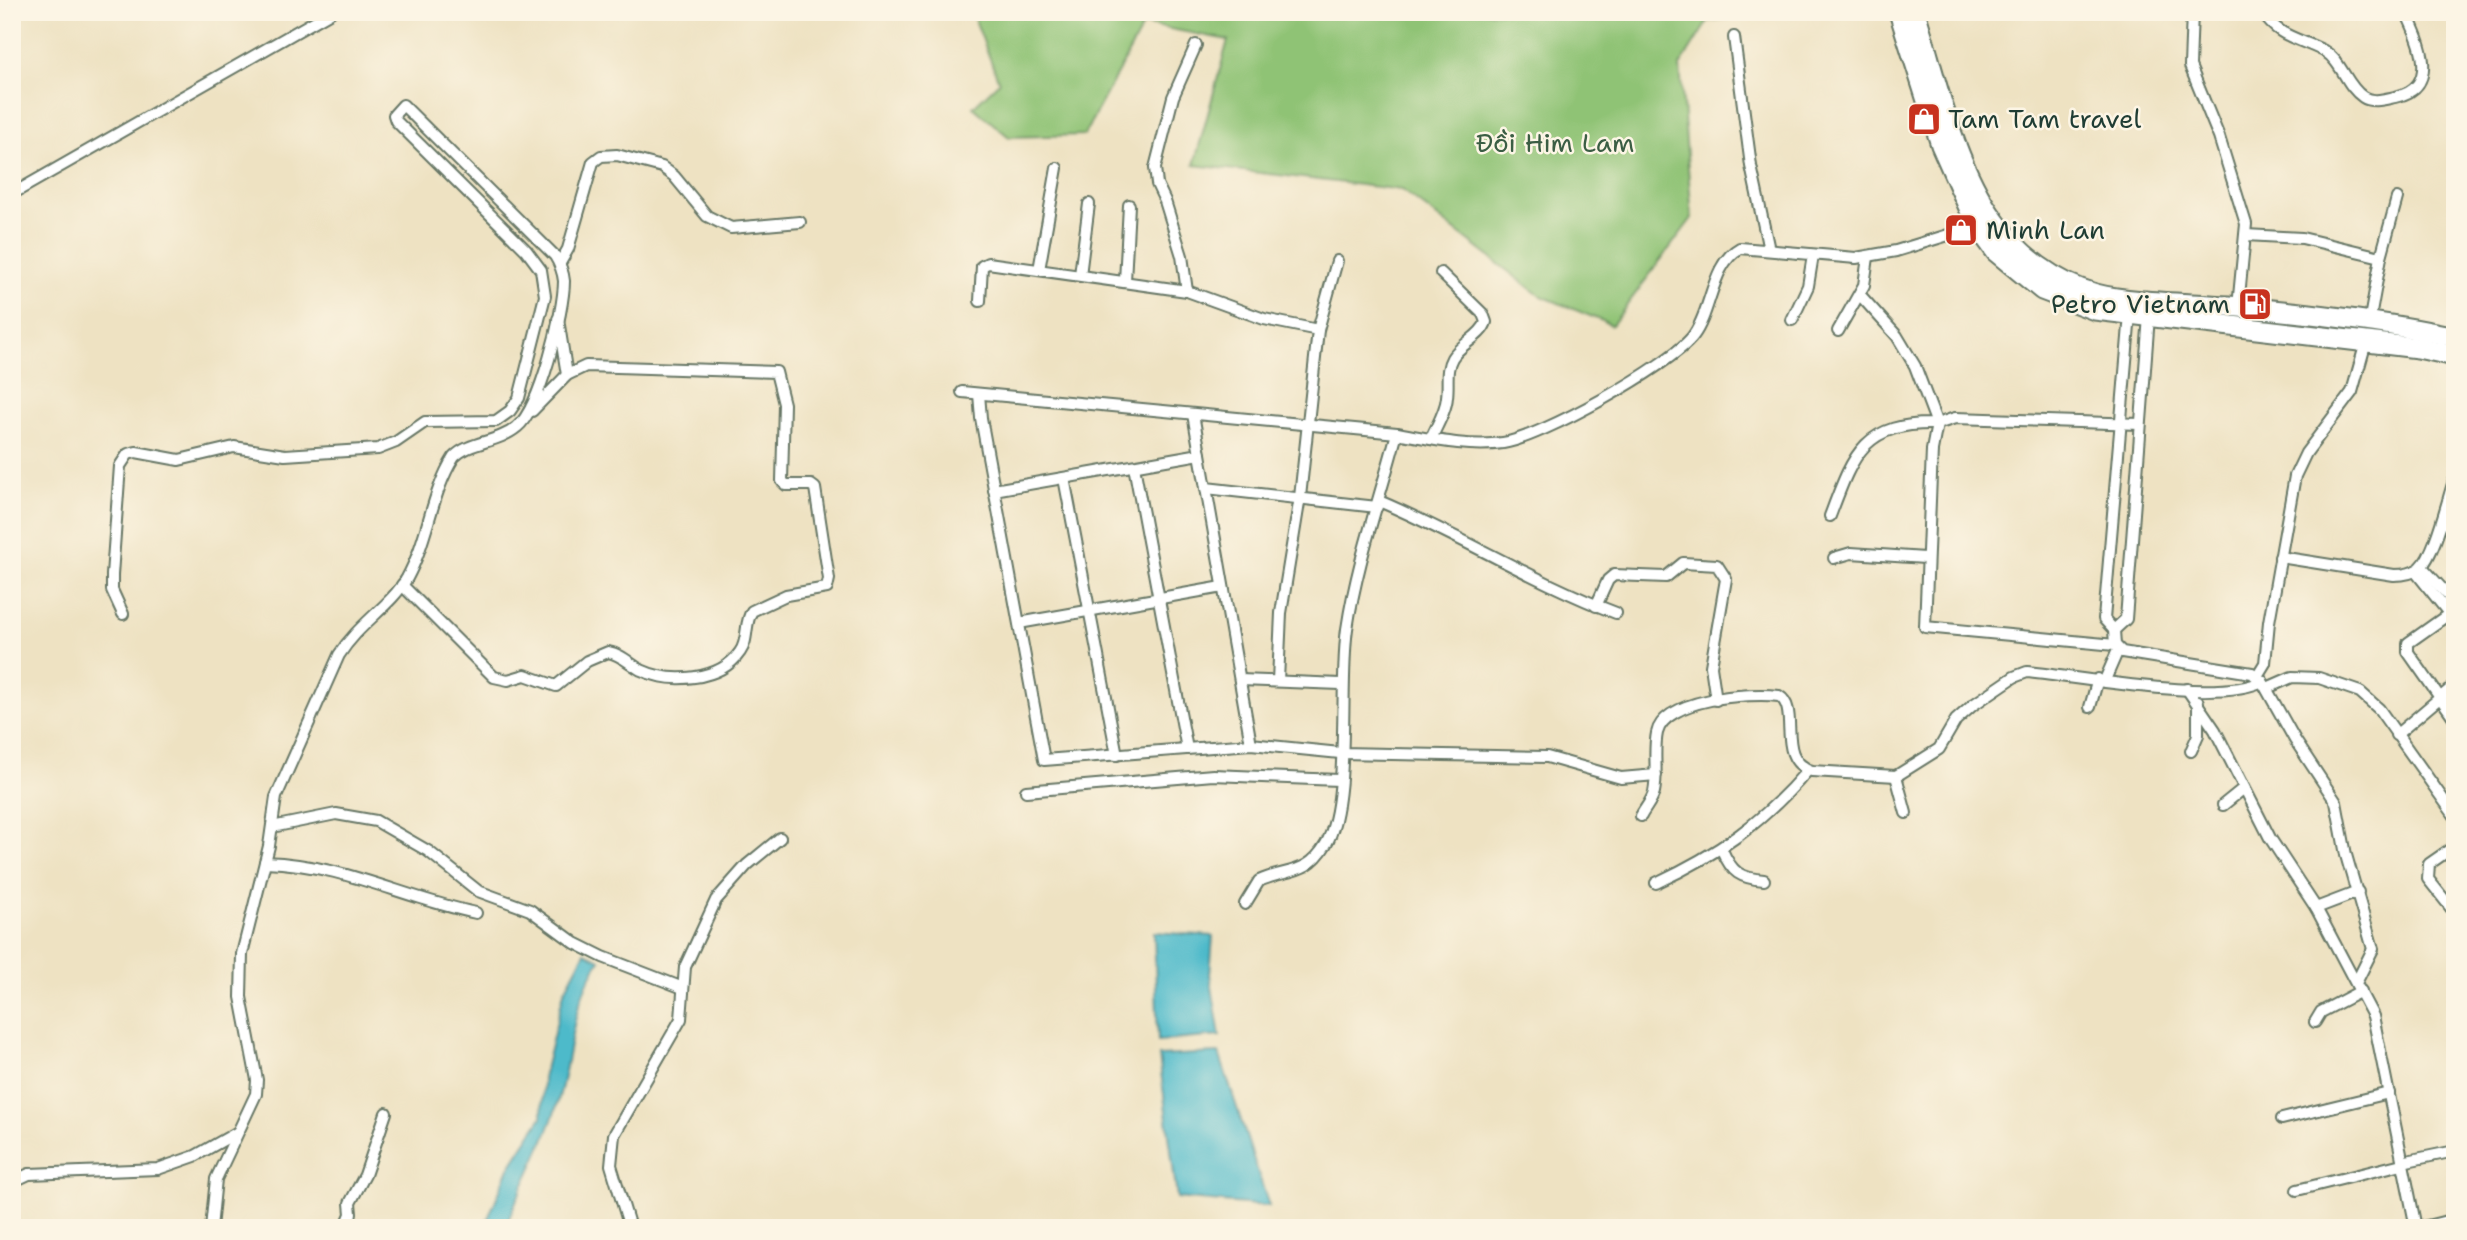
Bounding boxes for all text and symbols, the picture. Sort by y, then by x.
shop icon: Tam Tam travel [1905,100,1943,138]
place label: Tam Tam travel [1948,101,2142,136]
park label: Đồi Him Lam [1476,125,1634,160]
shop icon: Minh Lan [1942,211,1980,249]
place label: Minh Lan [1986,212,2105,247]
fuel station icon: Petro Vietnam [2236,285,2274,323]
place label: Petro Vietnam [2051,286,2230,321]

